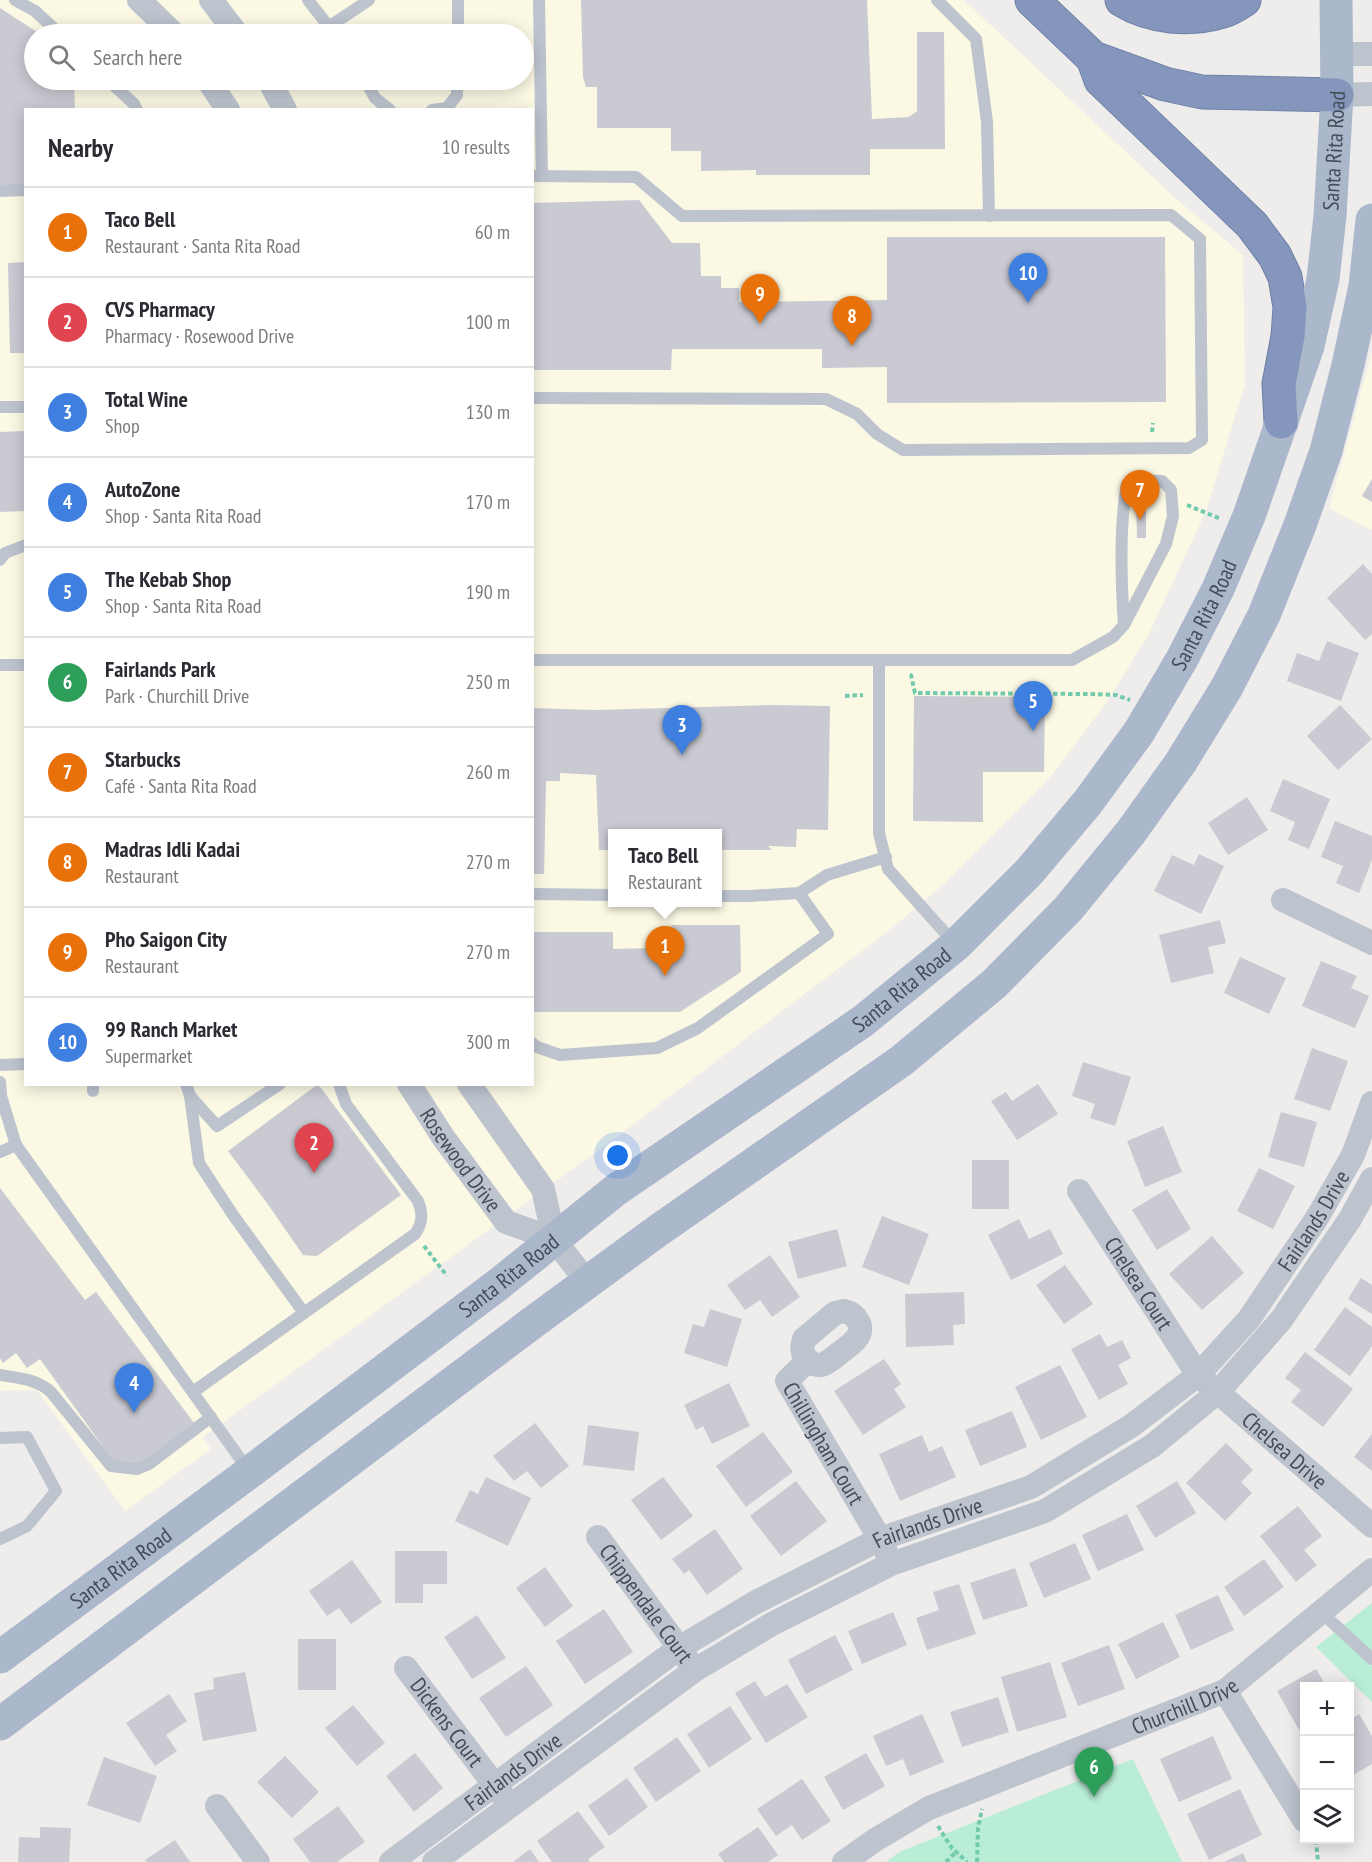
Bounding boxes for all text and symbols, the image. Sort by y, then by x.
search box [24,24,534,90]
icon: search [45,41,78,74]
text: Search here [93,43,182,71]
street label: Santa Rita Road [1316,90,1351,211]
text: Nearby [48,131,113,164]
text: 10 results [442,134,510,160]
text: Taco Bell [105,205,175,233]
text: 1 [63,219,72,245]
text: 60 m [475,219,510,245]
text: Restaurant · Santa Rita Road [105,233,300,259]
pin: 10 [1008,254,1048,303]
pin: 9 [740,274,780,324]
text: CVS Pharmacy [105,295,215,323]
pin: 8 [832,296,872,346]
text: 2 [63,309,72,335]
text: 100 m [466,309,510,335]
text: Pharmacy · Rosewood Drive [105,323,294,349]
text: Total Wine [105,385,188,413]
text: 3 [63,399,72,425]
text: 130 m [466,399,510,425]
text: Shop [105,413,140,439]
pin: 7 [1120,470,1160,520]
text: AutoZone [105,475,180,503]
text: 4 [63,489,72,515]
text: 170 m [466,489,510,515]
text: Shop · Santa Rita Road [105,503,261,529]
street label: Santa Rita Road [1165,555,1243,675]
text: The Kebab Shop [105,565,231,593]
text: 5 [63,579,72,605]
text: 190 m [466,579,510,605]
text: Shop · Santa Rita Road [105,593,261,619]
text: Fairlands Park [105,655,216,683]
text: 6 [63,669,72,695]
text: 250 m [466,669,510,695]
pin: 5 [1014,682,1052,731]
text: Park · Churchill Drive [105,683,249,709]
pin: 3 [662,706,702,755]
text: Starbucks [105,745,181,773]
text: 7 [63,759,72,785]
text: 260 m [466,759,510,785]
text: Café · Santa Rita Road [105,773,257,799]
popup [608,829,722,907]
text: Madras Idli Kadai [105,835,240,863]
text: Taco Bell [628,841,698,869]
text: 8 [63,849,72,875]
text: 270 m [466,849,510,875]
text: Restaurant [105,863,179,889]
text: Restaurant [628,869,702,895]
text: Pho Saigon City [105,925,227,953]
pin: 1 [646,926,684,976]
text: 9 [63,939,72,965]
text: 270 m [466,939,510,965]
street label: Santa Rita Road [847,941,957,1038]
text: Restaurant [105,953,179,979]
text: 99 Ranch Market [105,1015,237,1043]
text: 10 [58,1029,77,1055]
text: 300 m [466,1029,510,1055]
text: Supermarket [105,1043,193,1069]
street label: Rosewood Drive [414,1103,508,1218]
pin: 2 [294,1124,334,1173]
your location [603,1141,632,1170]
street label: Fairlands Drive [1271,1165,1355,1277]
street label: Santa Rita Road [453,1227,565,1323]
street label: Chelsea Court [1098,1232,1179,1335]
pin: 4 [114,1364,154,1413]
street label: Chillingham Court [777,1377,871,1510]
street label: Chelsea Drive [1236,1406,1333,1495]
street label: Fairlands Drive [868,1491,986,1554]
street label: Santa Rita Road [64,1521,177,1615]
street label: Chippendale Court [594,1538,699,1668]
street label: Dickens Court [404,1672,490,1772]
street label: Churchill Drive [1127,1672,1244,1741]
map controls [1300,1682,1354,1844]
button: + [1300,1682,1354,1736]
street label: Fairlands Drive [459,1726,567,1817]
button: − [1300,1736,1354,1790]
pin: 6 [1074,1748,1114,1797]
button: layers [1300,1790,1354,1844]

